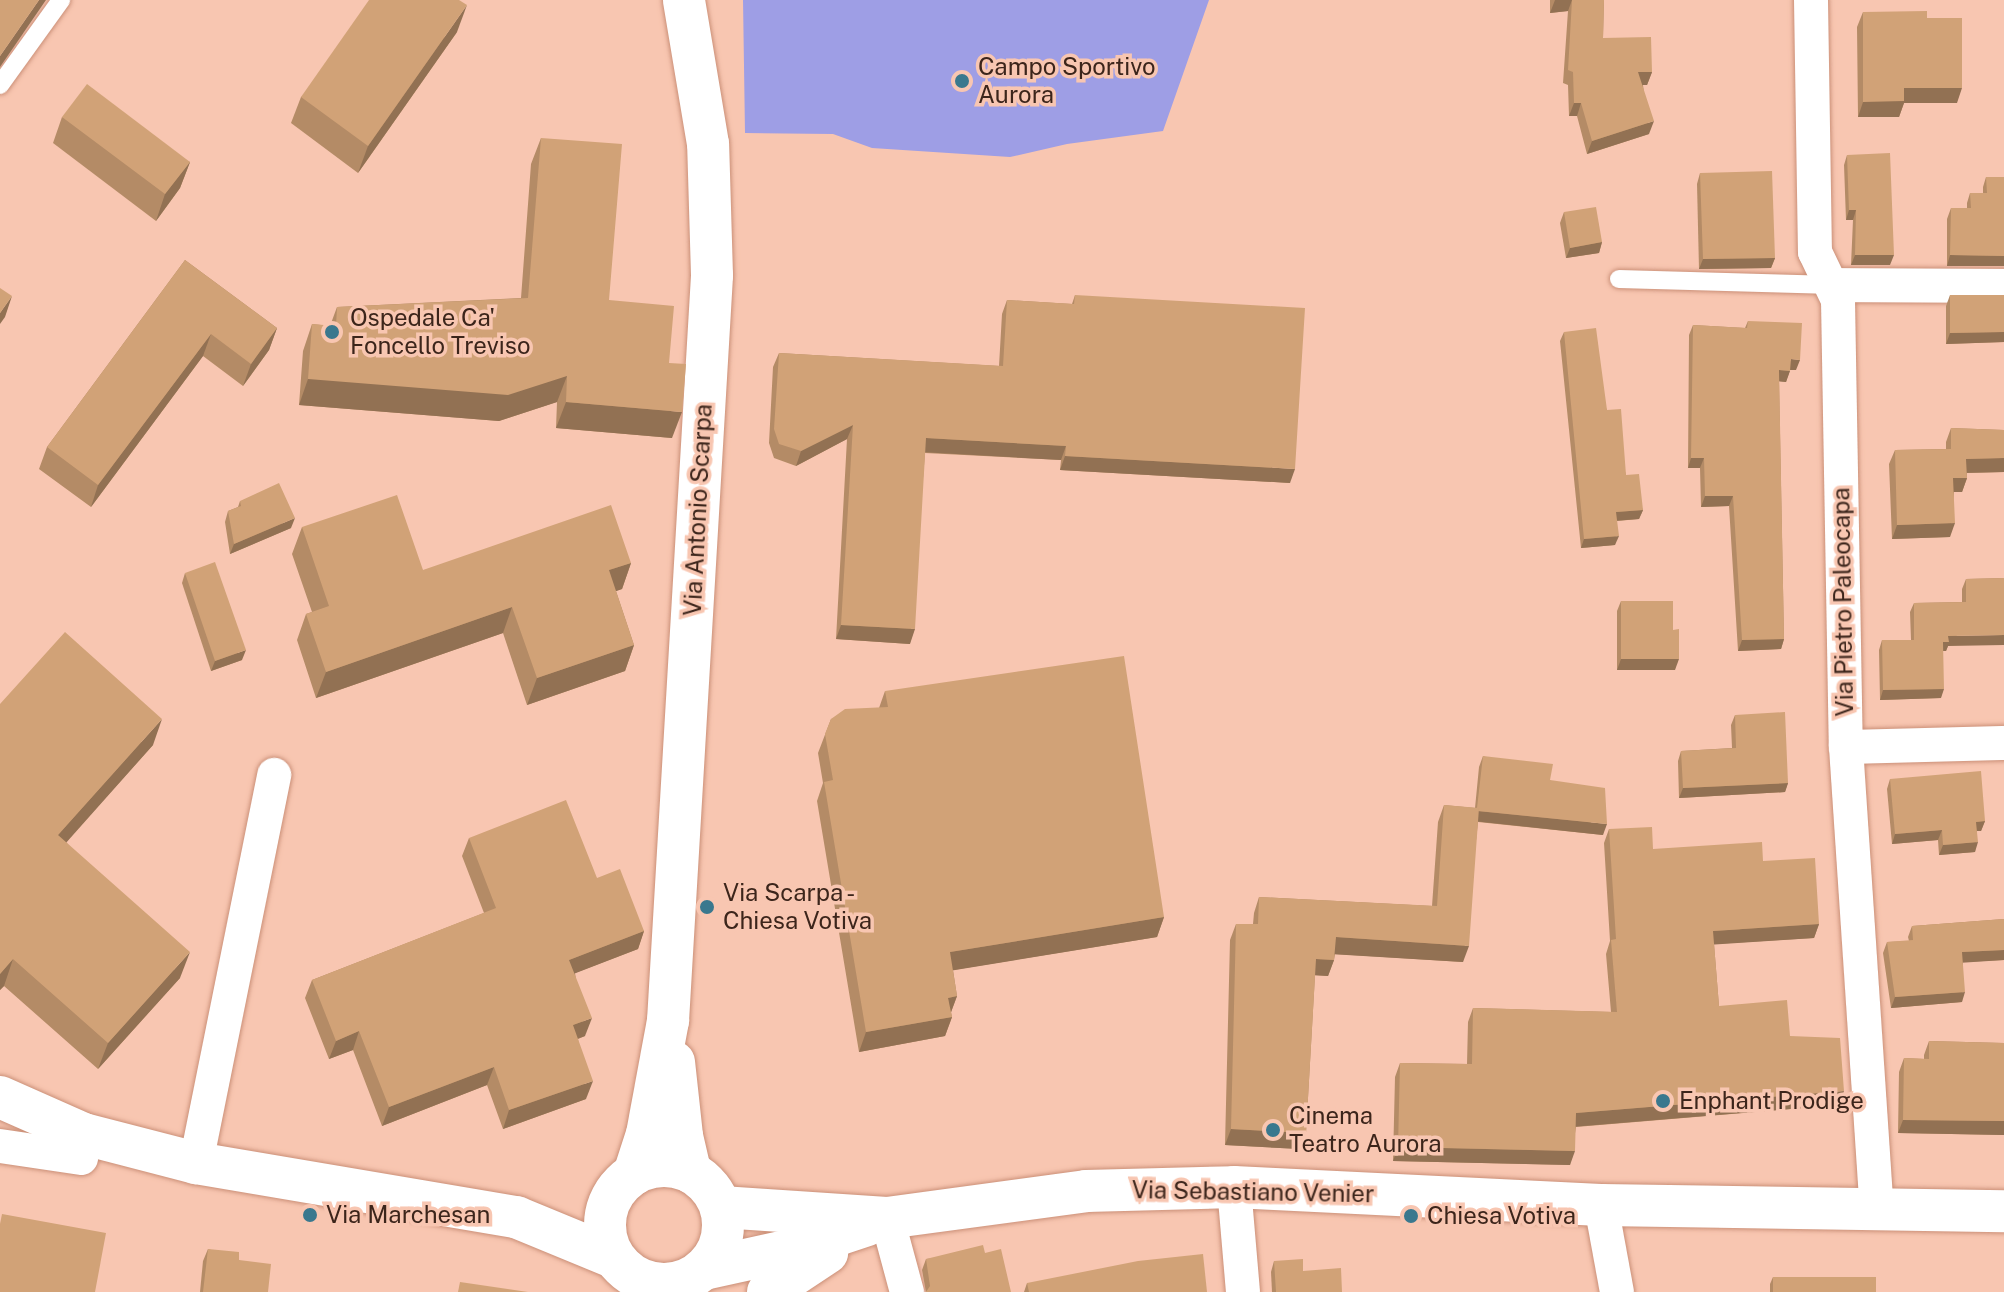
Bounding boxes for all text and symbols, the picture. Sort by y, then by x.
place label: Campo Sportivo Aurora [978,53,1156,109]
marker: Campo Sportivo Aurora [953,72,971,90]
place label: Ospedale Ca' Foncello Treviso [350,304,531,360]
marker: Ospedale Ca' Foncello Treviso [321,321,343,343]
street label: Via Antonio Scarpa [678,403,718,617]
street label: Via Pietro Paleocapa [1827,487,1859,717]
place label: Via Scarpa - Chiesa Votiva [723,879,873,935]
marker: Via Scarpa - Chiesa Votiva [698,898,716,916]
place label: Enphant Prodige [1679,1087,1864,1115]
marker: Enphant Prodige [1654,1092,1672,1110]
place label: Cinema Teatro Aurora [1289,1102,1442,1158]
marker: Cinema Teatro Aurora [1264,1121,1282,1139]
street label: Via Sebastiano Venier [1131,1175,1375,1209]
place label: Via Marchesan [326,1201,490,1229]
place label: Chiesa Votiva [1427,1202,1577,1230]
marker: Via Marchesan [301,1206,319,1224]
marker: Chiesa Votiva [1402,1207,1420,1225]

